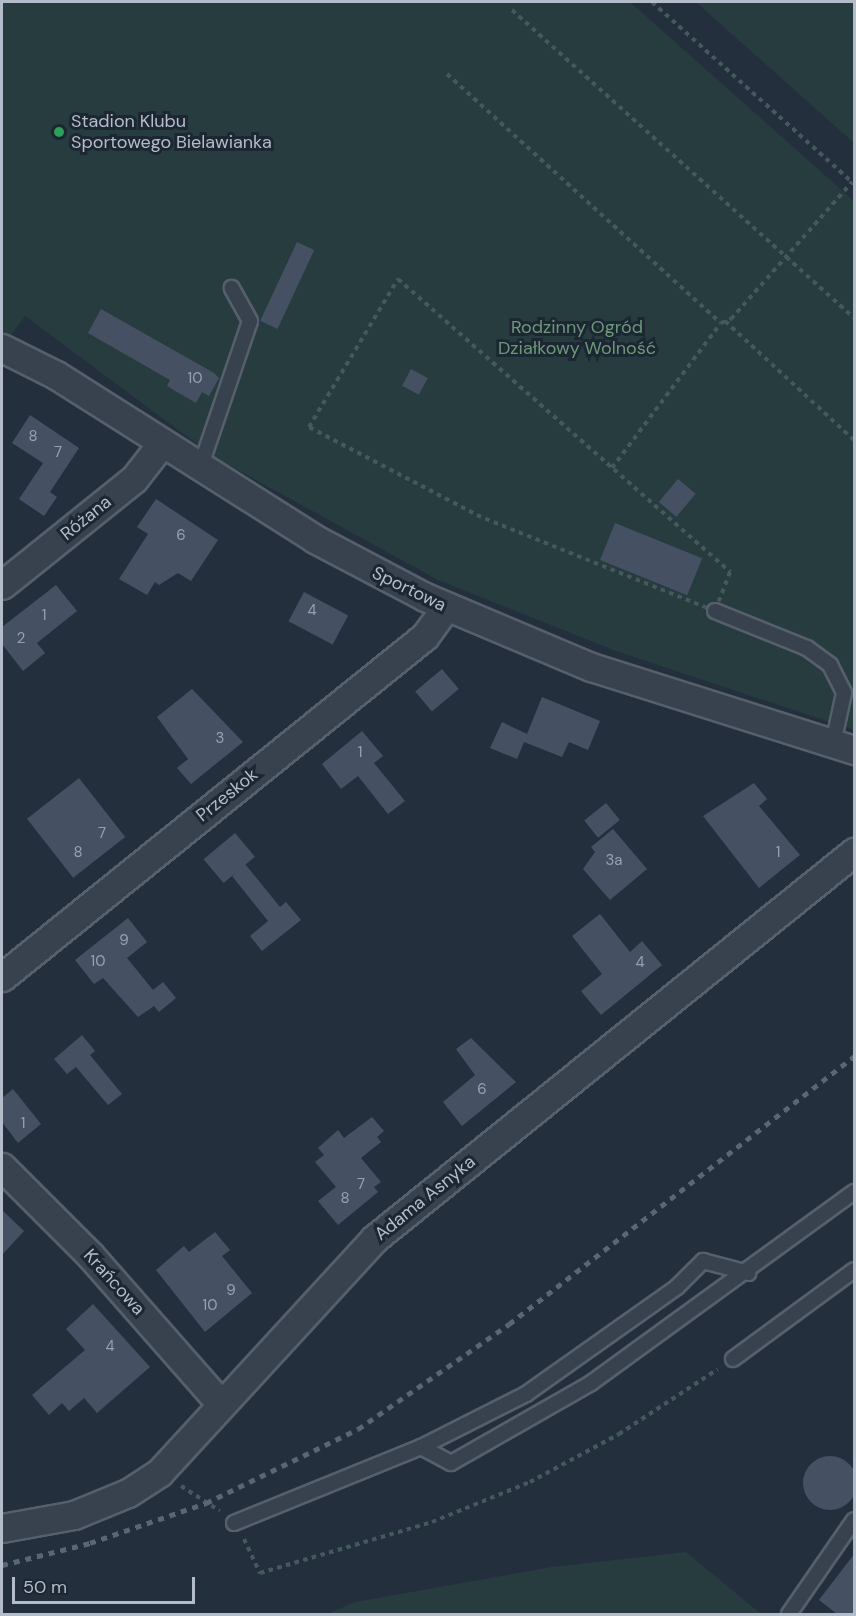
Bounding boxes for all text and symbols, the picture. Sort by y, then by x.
place label: Stadion Klubu Sportowego Bielawianka [71,111,272,154]
marker: Stadion Klubu Sportowego Bielawianka [52,125,66,139]
park label: Rodzinny Ogród Działkowy Wolność [498,317,656,360]
house number: 10 [188,370,202,388]
house number: 8 [28,428,38,446]
house number: 7 [54,444,62,462]
street label: Różana [56,491,116,545]
house number: 6 [176,527,186,545]
street label: Sportowa [369,562,449,616]
house number: 4 [307,602,317,620]
house number: 1 [42,607,46,625]
house number: 2 [17,630,25,648]
house number: 3 [216,730,224,748]
house number: 1 [358,744,362,762]
street label: Przeskok [192,764,262,826]
house number: 7 [98,825,106,843]
house number: 8 [73,844,83,862]
house number: 1 [776,844,780,862]
house number: 3a [605,852,623,870]
house number: 9 [119,932,129,950]
house number: 10 [91,953,105,971]
house number: 4 [635,954,645,972]
house number: 6 [477,1081,487,1099]
house number: 1 [21,1115,25,1133]
street label: Adama Asnyka [370,1151,480,1245]
house number: 7 [357,1176,365,1194]
house number: 8 [340,1190,350,1208]
street label: Krańcowa [79,1245,149,1319]
house number: 9 [226,1282,236,1300]
house number: 10 [203,1297,217,1315]
house number: 4 [105,1338,115,1356]
scale bar [15,1565,198,1603]
text: 50 m [23,1575,67,1599]

